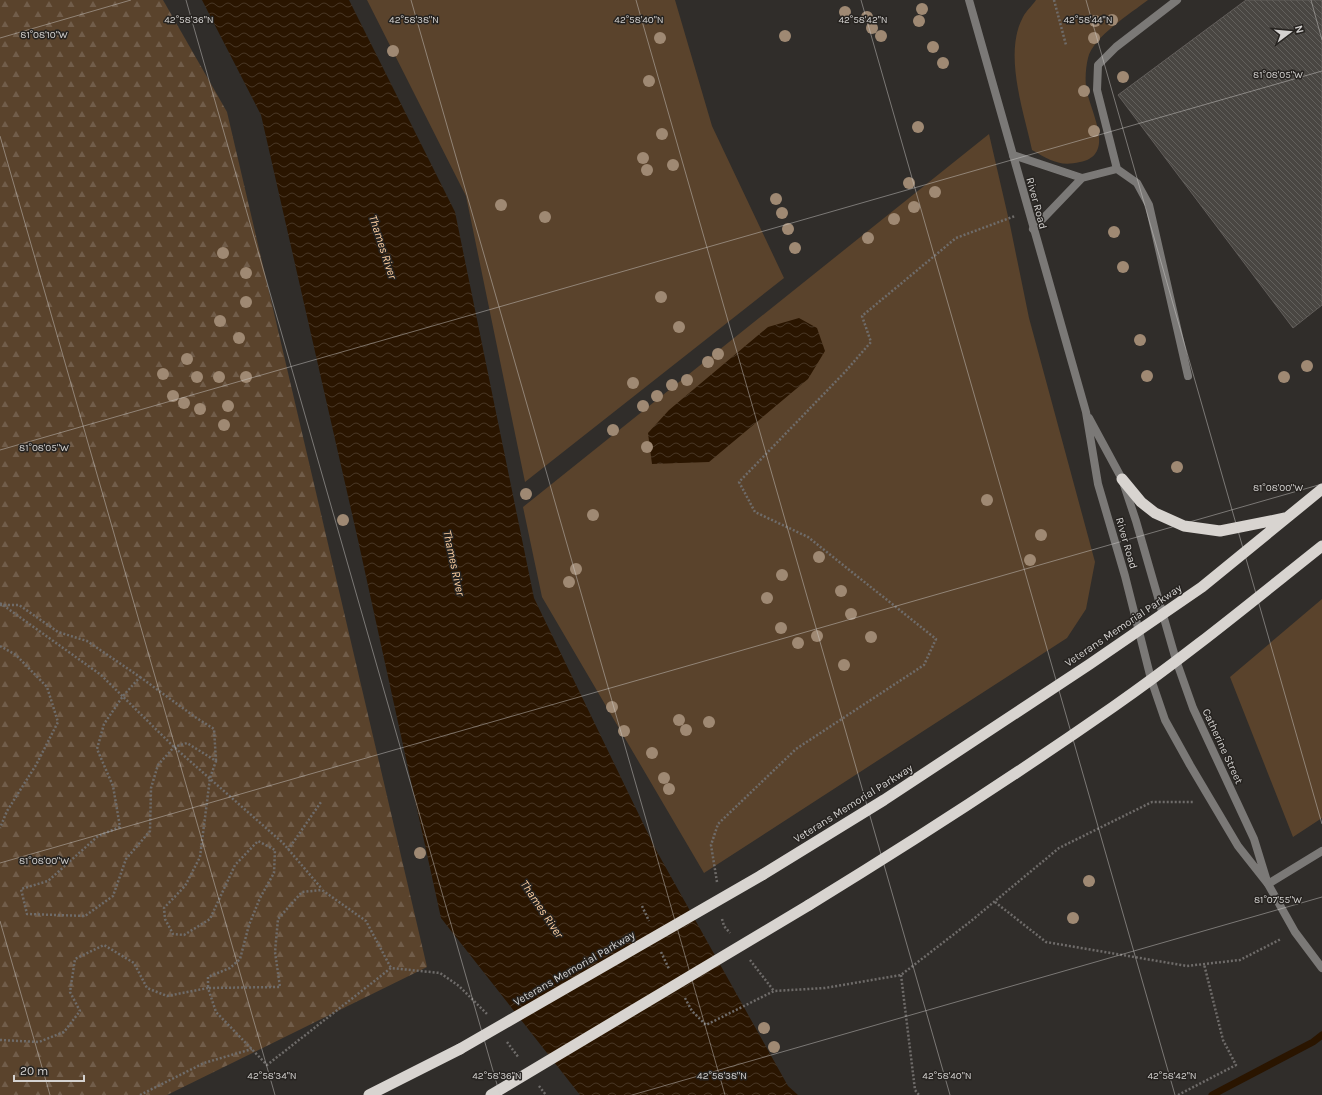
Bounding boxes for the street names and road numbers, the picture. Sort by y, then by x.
street label: River Road [1023,176,1050,230]
street label: River Road [1113,516,1140,570]
street label: Veterans Memorial Parkway [1062,581,1184,669]
street label: Catherine Street [1199,706,1246,786]
street label: Veterans Memorial Parkway [791,761,915,846]
street label: Veterans Memorial Parkway [511,928,637,1009]

